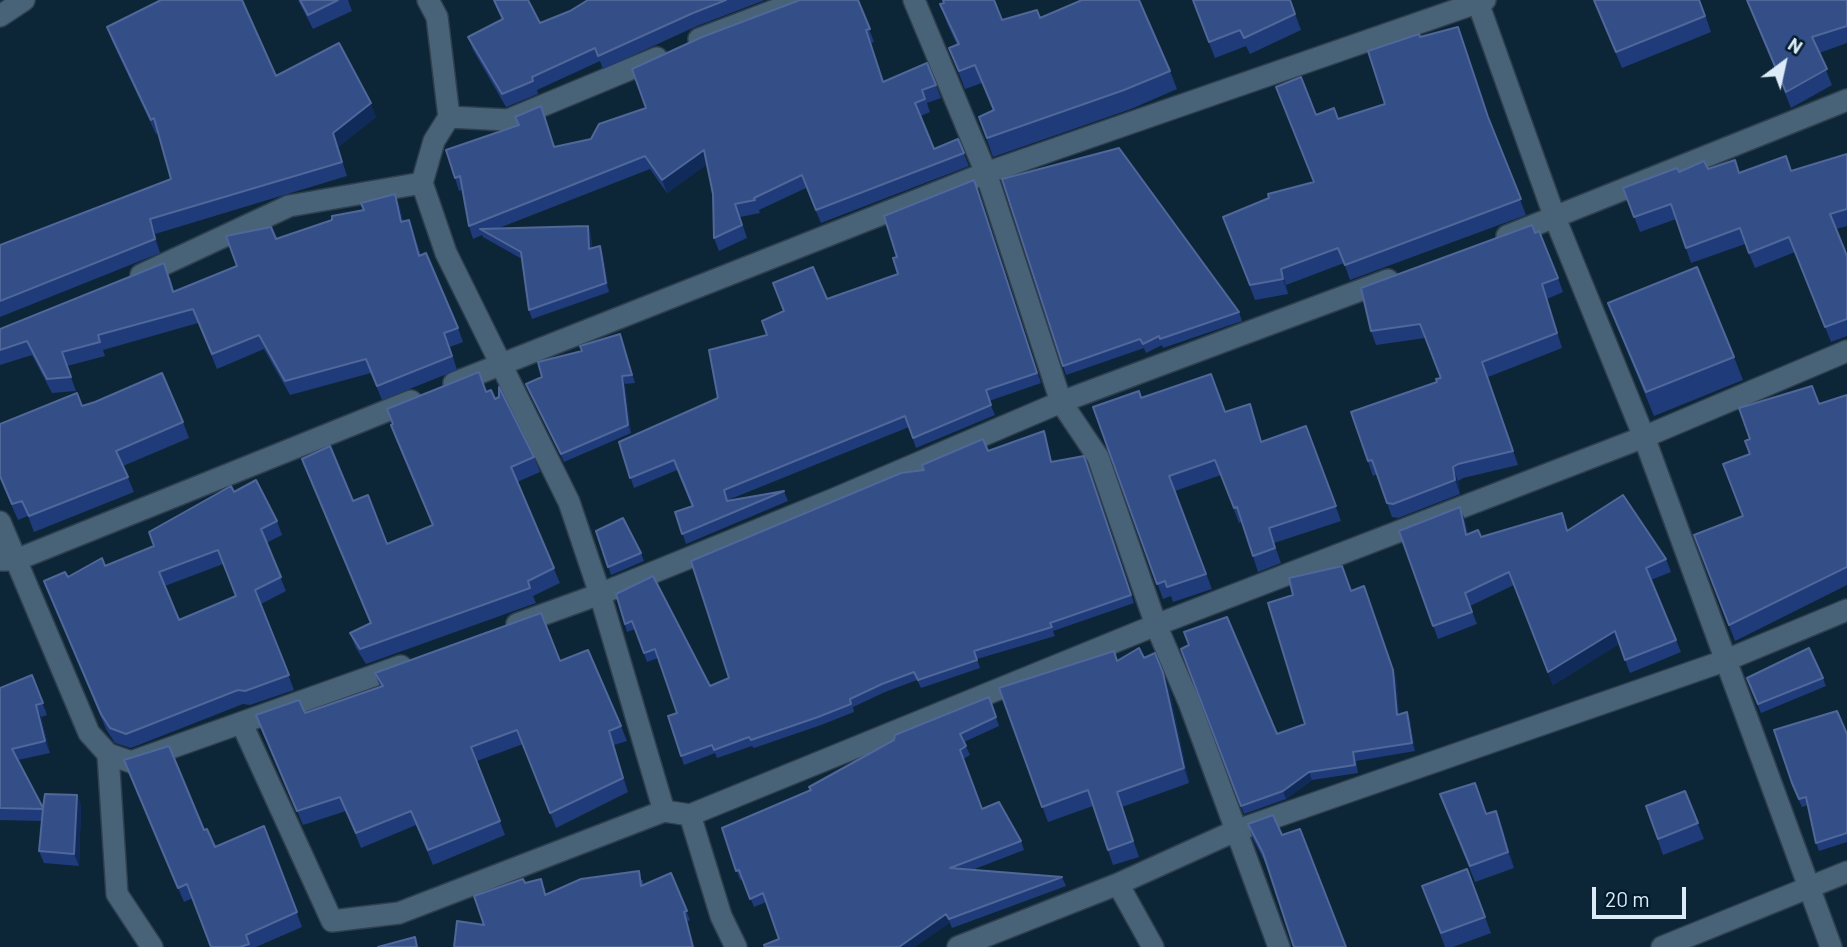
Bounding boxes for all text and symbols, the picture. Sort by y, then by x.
north arrow [1749,28,1819,98]
text: N [1784,32,1807,58]
scale bar [1595,874,1689,918]
text: 20 m [1605,886,1650,911]

